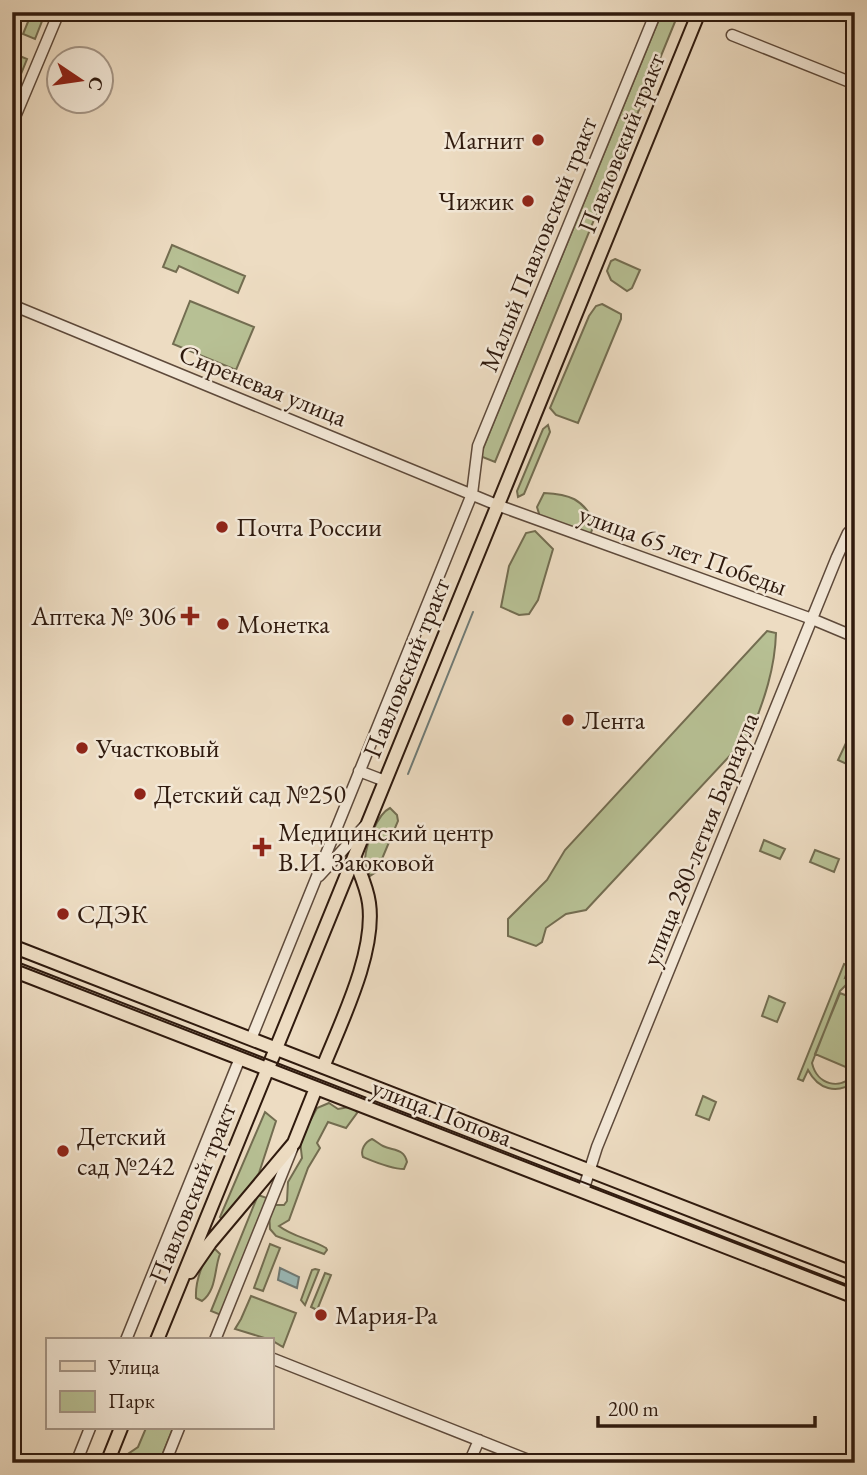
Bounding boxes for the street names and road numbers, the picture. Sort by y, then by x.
street label: Павловский тракт [569,48,673,238]
street label: Малый Павловский тракт [471,111,605,376]
street label: Сиреневая улица [174,336,353,434]
street label: улица 65 лет Победы [574,497,792,603]
street label: Павловский тракт [354,573,458,763]
street label: улица 280-летия Барнаула [634,707,767,971]
street label: улица Попова [367,1070,518,1155]
street label: Павловский тракт [140,1098,244,1288]

